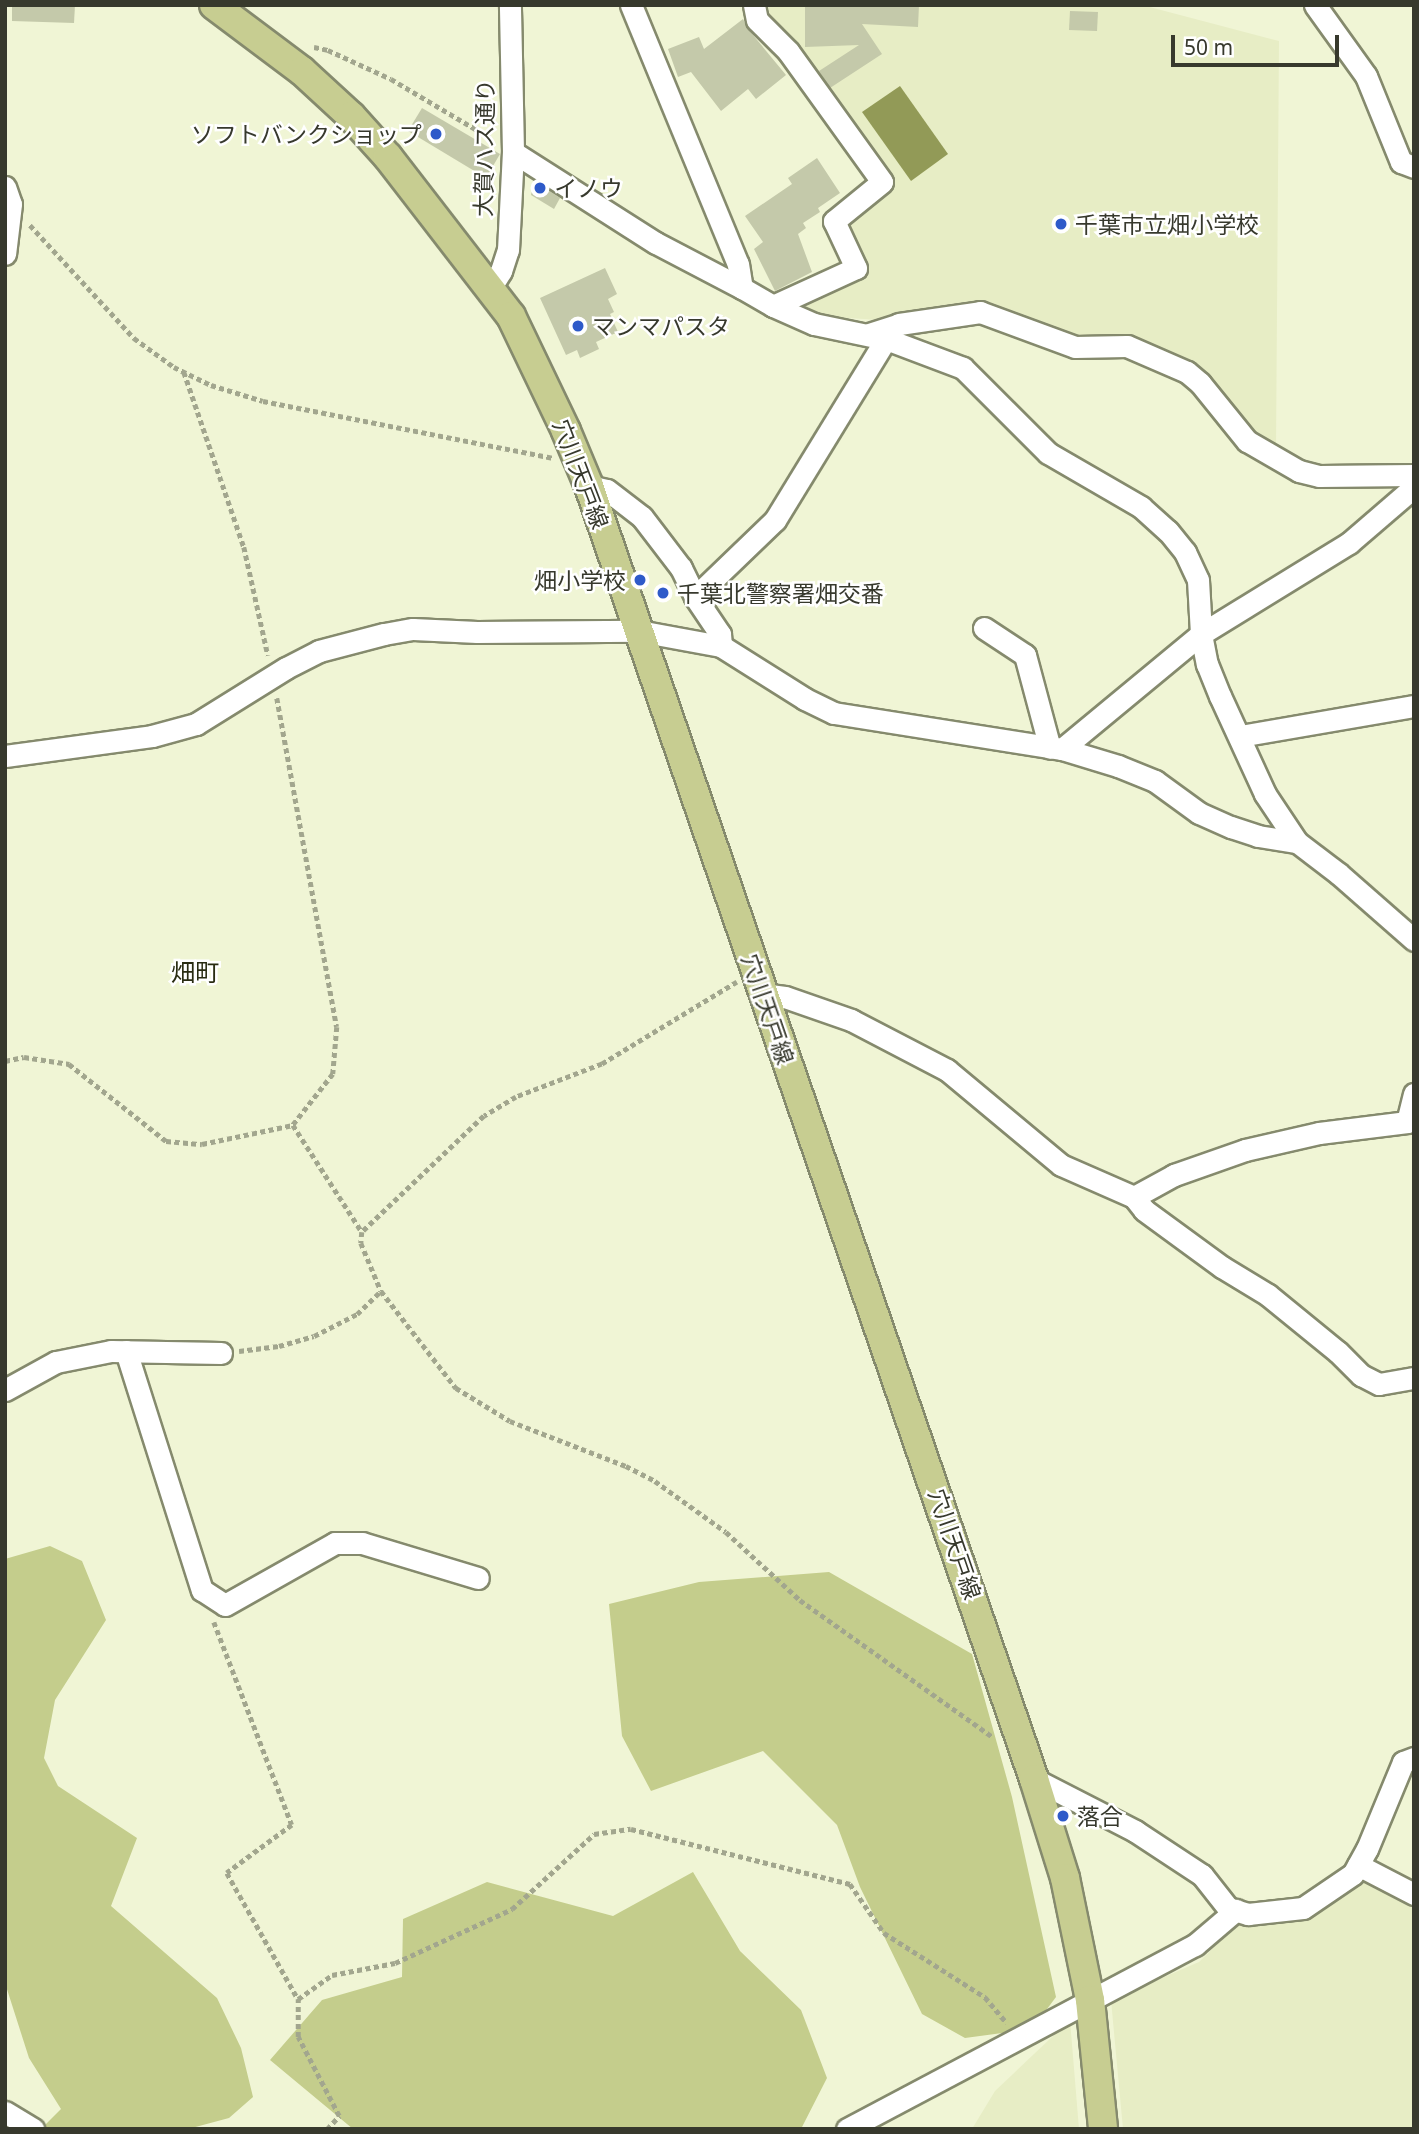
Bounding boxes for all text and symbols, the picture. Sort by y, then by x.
scale bar [1174,21,1342,65]
text: 50 m [1184,33,1233,61]
street label: 大賀ハス通り [469,79,499,217]
place label: ソフトバンクショップ [192,120,422,148]
marker: ソフトバンクショップ [428,126,444,142]
place label: イノウ [554,174,623,202]
marker: イノウ [532,180,548,196]
place label: 千葉市立畑小学校 [1075,210,1259,238]
marker: 千葉市立畑小学校 [1053,216,1069,232]
place label: マンマパスタ [592,312,730,340]
marker: マンマパスタ [570,318,586,334]
street label: 穴川天戸線 [548,415,614,533]
place label: 畑小学校 [534,566,626,594]
marker: 畑小学校 [632,572,648,588]
place label: 千葉北警察署畑交番 [677,579,884,607]
marker: 千葉北警察署畑交番 [655,585,671,601]
street label: 穴川天戸線 [736,950,800,1068]
district label: 畑町 [171,958,219,986]
street label: 穴川天戸線 [923,1485,987,1603]
place label: 落合 [1077,1802,1123,1830]
marker: 落合 [1055,1808,1071,1824]

